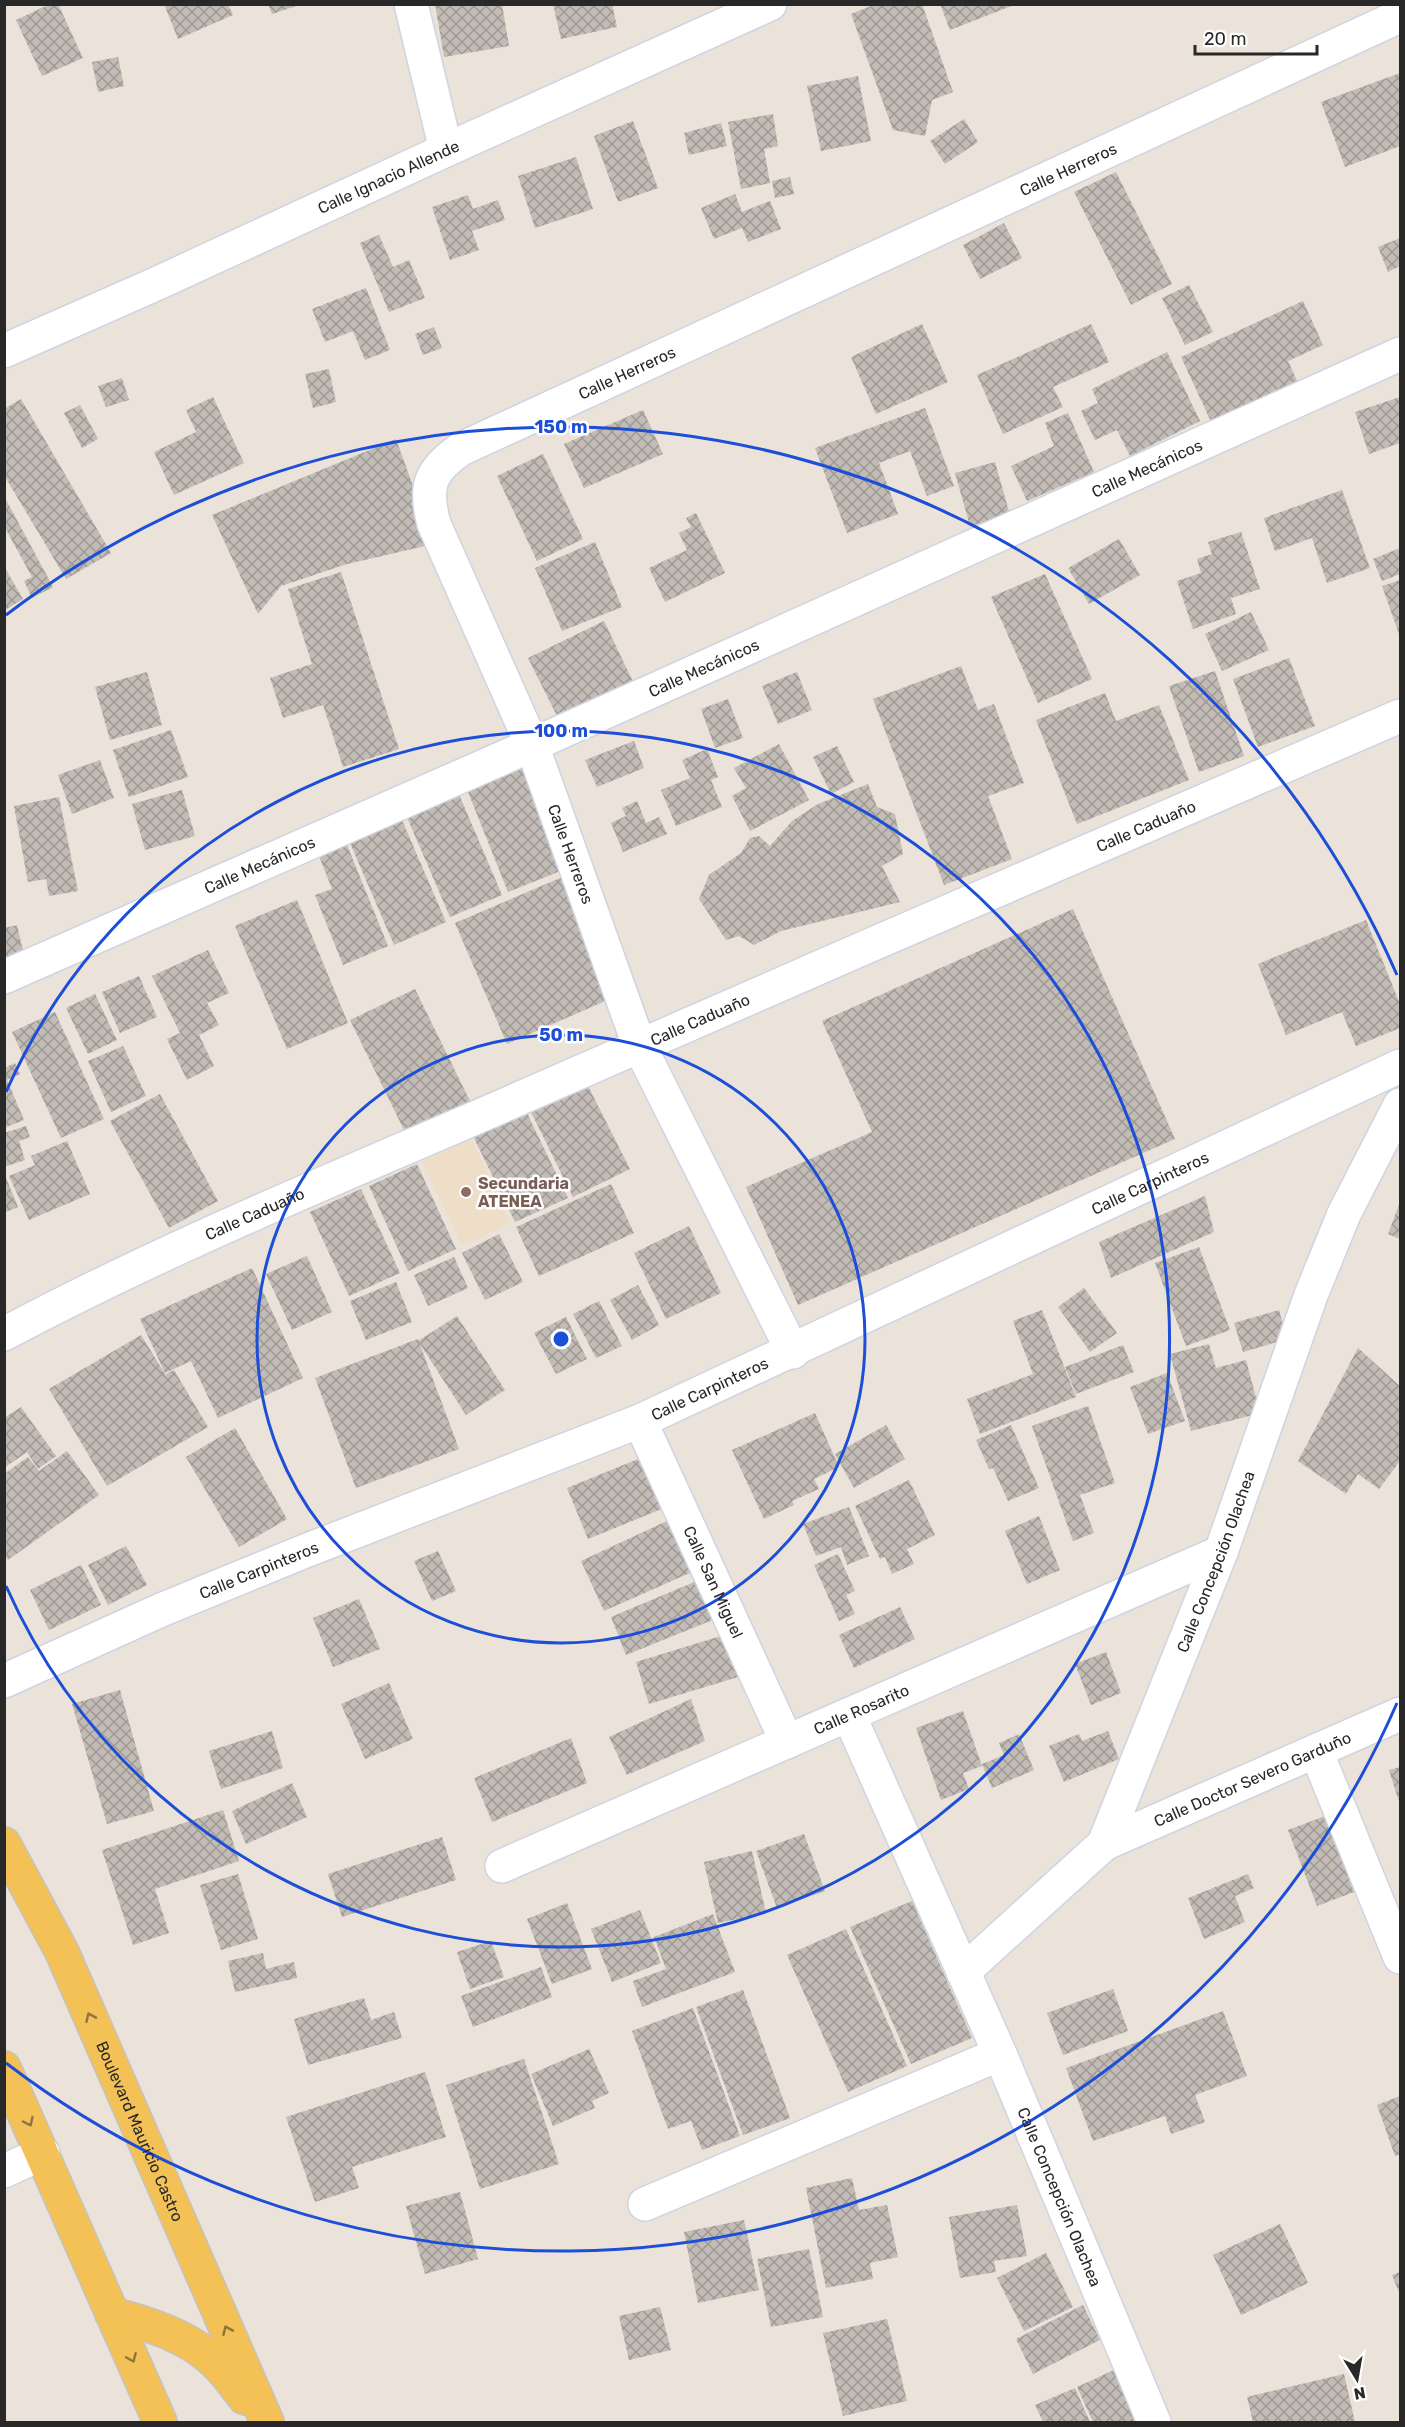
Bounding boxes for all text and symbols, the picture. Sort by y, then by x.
scale bar [1195,18,1316,56]
text: 20 m [1204,28,1246,50]
street label: Calle Ignacio Allende [315,136,462,218]
street label: Calle Herreros [1017,139,1120,200]
street label: Calle Herreros [575,342,679,404]
text: 150 m [534,416,588,438]
street label: Calle Mecánicos [1089,435,1205,502]
street label: Calle Mecánicos [646,635,762,701]
text: 100 m [534,720,588,742]
street label: Calle Caduaño [1093,797,1199,856]
street label: Calle Herreros [544,802,597,907]
street label: Calle Mecánicos [201,833,318,898]
street label: Calle Caduaño [648,990,753,1050]
text: 50 m [539,1024,583,1046]
street label: Calle Carpinteros [1088,1148,1212,1219]
place label: Secundaria ATENEA [478,1174,569,1211]
street label: Calle Caduaño [202,1184,307,1244]
marker: Secundaria ATENEA [459,1185,473,1199]
centre of rings [551,1329,571,1349]
street label: Calle Carpinteros [648,1353,771,1425]
street label: Calle Concepción Olachea [1173,1469,1259,1655]
street label: Calle San Miguel [679,1523,747,1641]
street label: Calle Carpinteros [196,1538,321,1603]
street label: Calle Rosarito [811,1680,912,1739]
street label: Calle Doctor Severo Garduño [1151,1728,1354,1831]
one-way arrow [85,2012,97,2023]
street label: Boulevard Mauricio Castro [92,2038,187,2224]
street label: Calle Concepción Olachea [1013,2105,1105,2290]
one-way arrow [21,2115,33,2126]
one-way arrow [222,2326,234,2337]
north arrow [1327,2349,1387,2409]
one-way arrow [124,2352,136,2363]
text: N [1352,2383,1367,2404]

